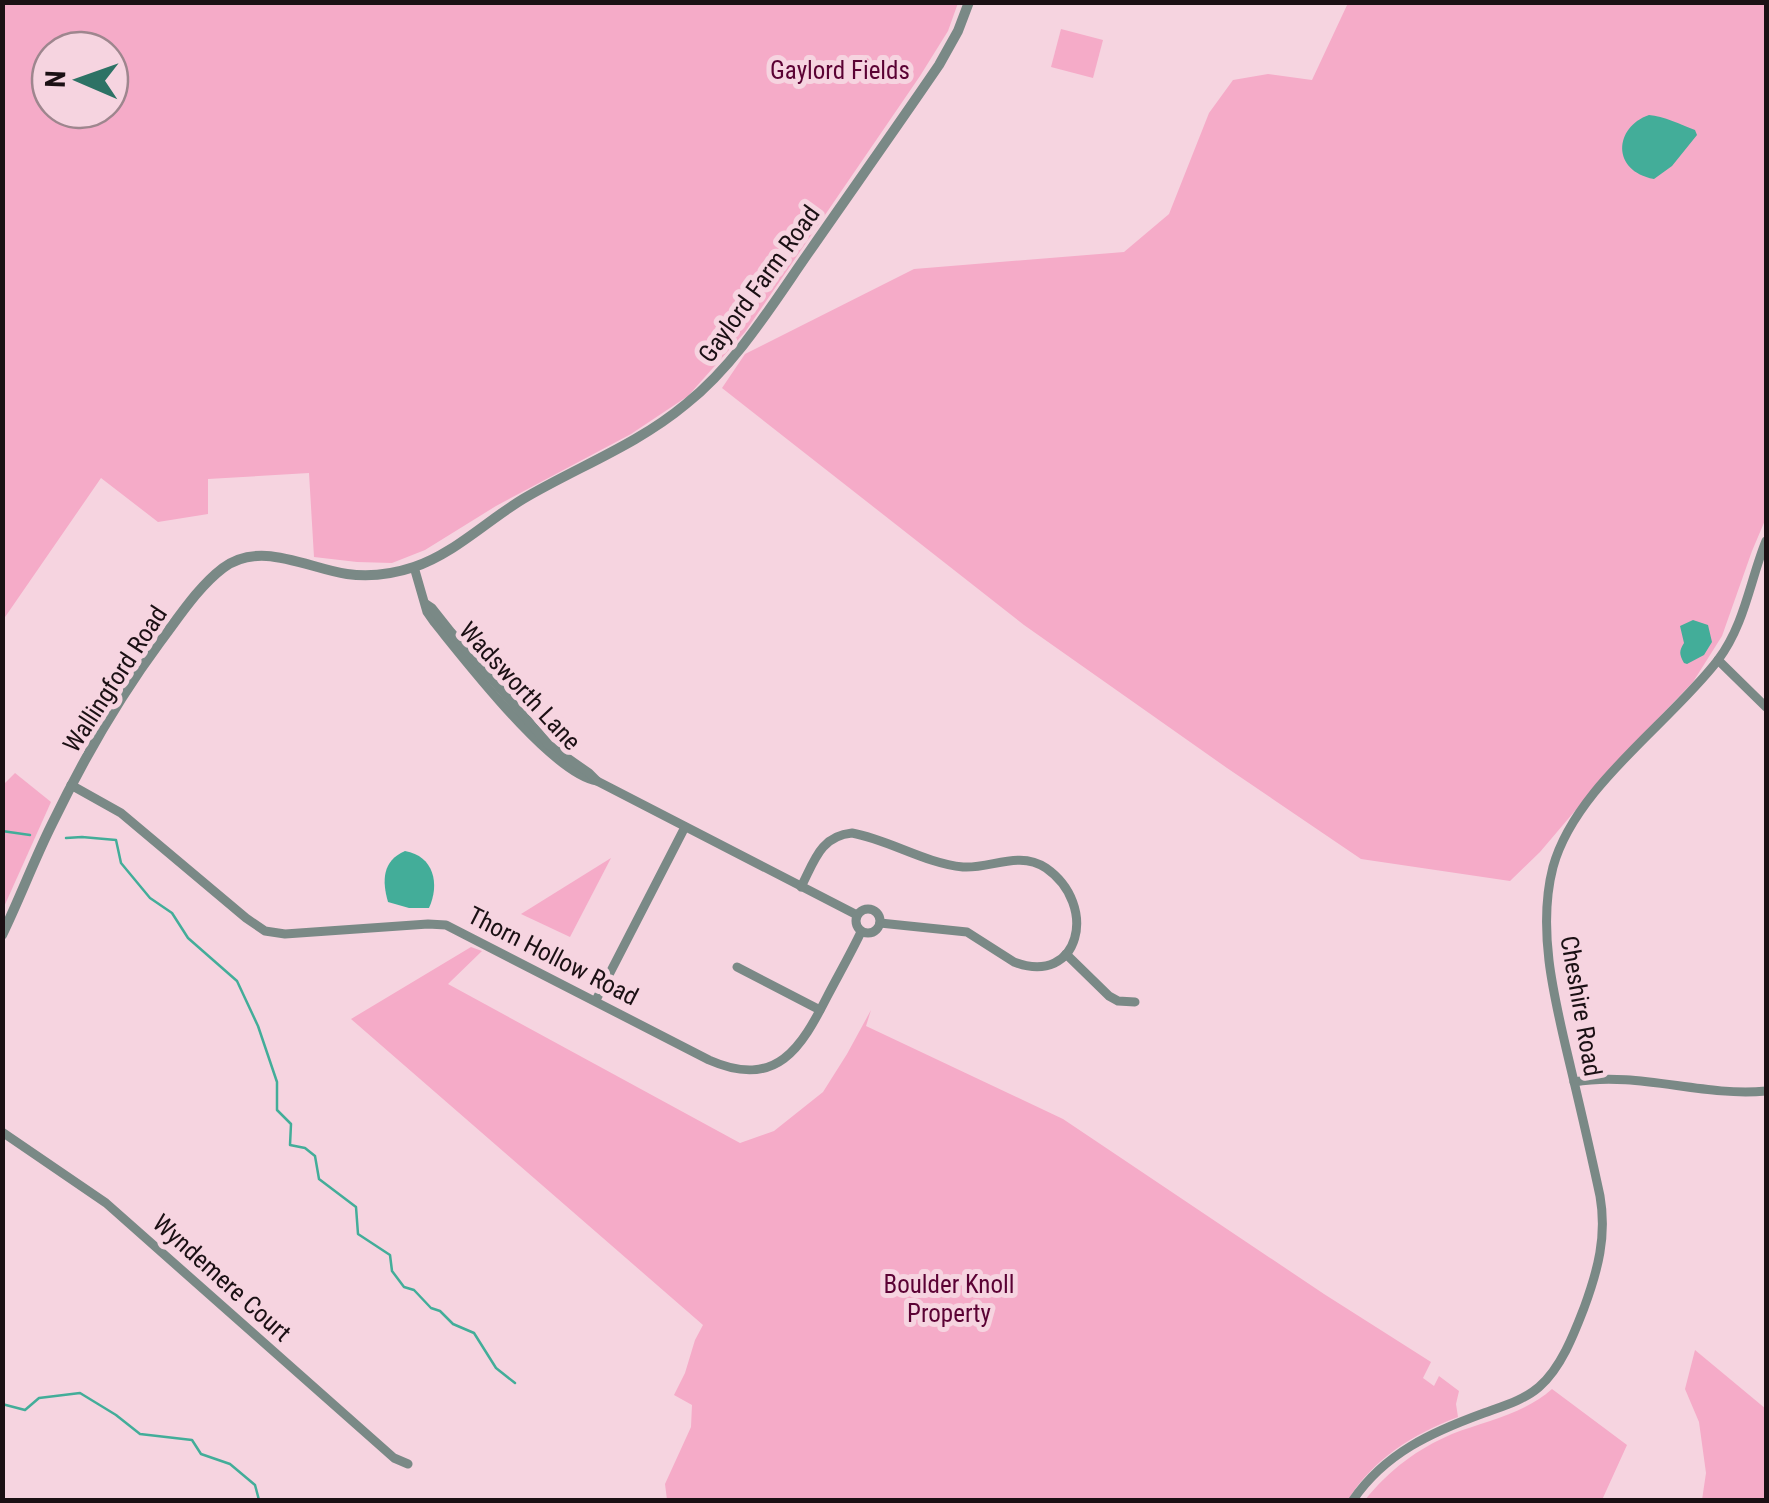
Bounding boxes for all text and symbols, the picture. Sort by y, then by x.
north arrow [30,30,130,130]
park label: Gaylord Fields [770,56,910,85]
text: N [39,70,72,88]
street label: Gaylord Farm Road [692,200,826,368]
street label: Wallingford Road [57,600,173,758]
street label: Wadsworth Lane [453,616,587,756]
street label: Thorn Hollow Road [463,901,643,1011]
street label: Cheshire Road [1554,933,1608,1079]
street label: Wyndemere Court [147,1209,297,1347]
park label: Boulder Knoll Property [884,1270,1014,1328]

